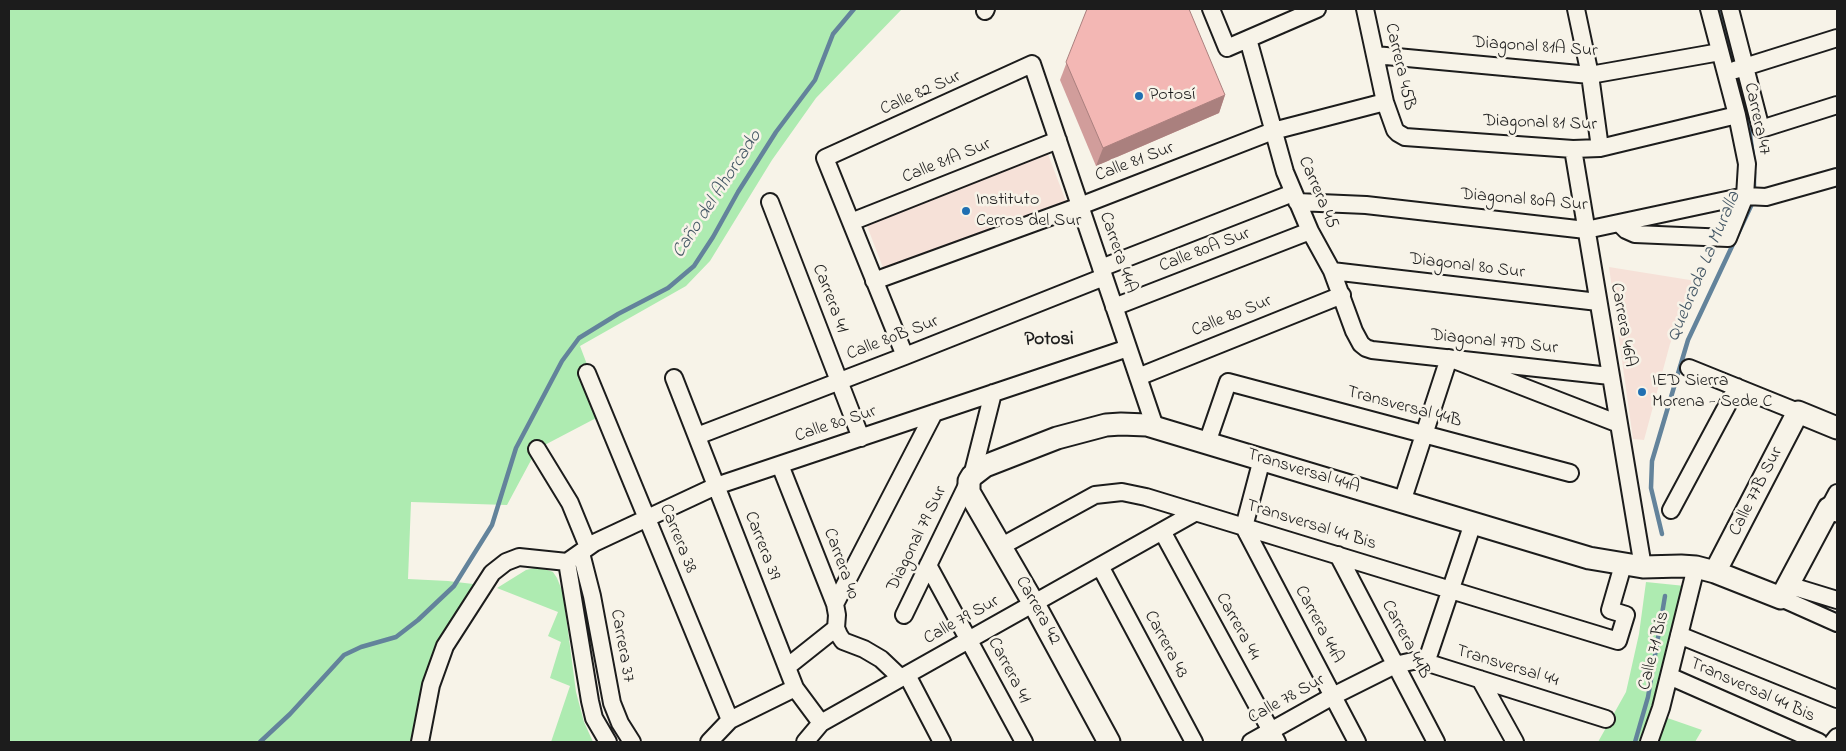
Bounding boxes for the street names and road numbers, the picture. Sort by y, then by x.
street label: Carrera 45B [1379,21,1419,113]
street label: Diagonal 81A Sur [1472,33,1598,63]
street label: Calle 82 Sur [877,67,965,121]
street label: Carrera 47 [1738,81,1774,157]
street label: Diagonal 81 Sur [1483,111,1597,137]
street label: Calle 81A Sur [900,134,994,190]
street label: Calle 81 Sur [1093,138,1177,188]
street label: Carrera 45 [1292,154,1342,232]
street label: Diagonal 80A Sur [1460,185,1588,217]
street label: Carrera 44A [1093,210,1141,296]
street label: Calle 80A Sur [1156,224,1254,278]
street label: Diagonal 80 Sur [1408,249,1526,285]
street label: Carrera 41 [806,262,852,336]
street label: Carrera 46A [1604,281,1640,369]
street label: Calle 80 Sur [1189,291,1275,343]
street label: Calle 80B Sur [844,312,942,366]
street label: Diagonal 79D Sur [1429,326,1559,360]
street label: Transversal 44B [1344,382,1464,434]
street label: Calle 80 Sur [792,402,880,448]
street label: Calle 77B Sur [1725,444,1789,540]
street label: Transversal 44A [1244,445,1362,499]
street label: Diagonal 79 Sur [883,483,953,595]
street label: Transversal 44 Bis [1243,496,1379,556]
street label: Carrera 38 [653,501,701,577]
street label: Carrera 39 [738,509,784,583]
street label: Carrera 40 [817,526,863,602]
street label: Carrera 42 [1009,573,1065,649]
street label: Carrera 44A [1289,583,1347,667]
street label: Carrera 44 [1210,590,1264,664]
street label: Calle 79 Sur [920,591,1004,651]
street label: Carrera 44B [1375,597,1435,683]
street label: Carrera 43 [1138,607,1192,683]
street label: Carrera 37 [604,608,638,684]
street label: Calle 71 Bis [1635,609,1675,693]
street label: Carrera 41 [982,634,1034,708]
street label: Transversal 44 [1453,641,1561,693]
street label: Transversal 44 Bis [1686,654,1818,728]
street label: Calle 78 Sur [1245,670,1329,730]

